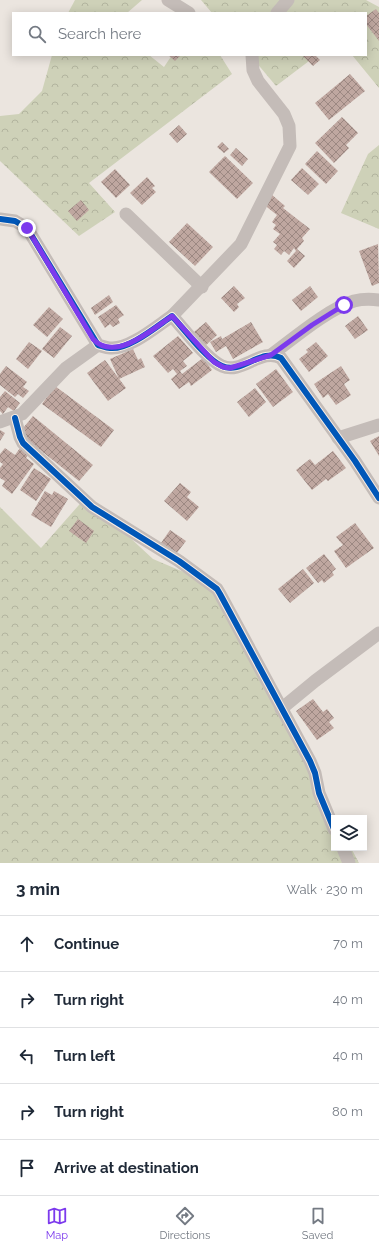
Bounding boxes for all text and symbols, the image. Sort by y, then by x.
search box [12,12,367,56]
icon: search [26,23,48,45]
text: Search here [58,25,141,43]
route end [18,219,36,237]
route start [335,296,353,314]
map controls [331,815,367,851]
button: layers [331,815,367,851]
text: 3 min [16,879,60,899]
text: Walk · 230 m [287,882,363,897]
icon: ahead [16,933,38,955]
text: Continue [54,935,119,953]
text: 70 m [333,936,363,951]
icon: right [16,989,38,1011]
text: Turn right [54,991,124,1009]
text: 40 m [333,992,363,1007]
icon: left [16,1045,38,1067]
text: Turn left [54,1047,115,1065]
text: 40 m [333,1048,363,1063]
icon: right [16,1101,38,1123]
text: Turn right [54,1103,124,1121]
text: 80 m [332,1104,363,1119]
icon: arrive [16,1157,38,1179]
text: Arrive at destination [54,1159,199,1177]
tab: Map [46,1205,68,1242]
tab: Directions [160,1205,210,1242]
tab: Saved [302,1205,333,1242]

